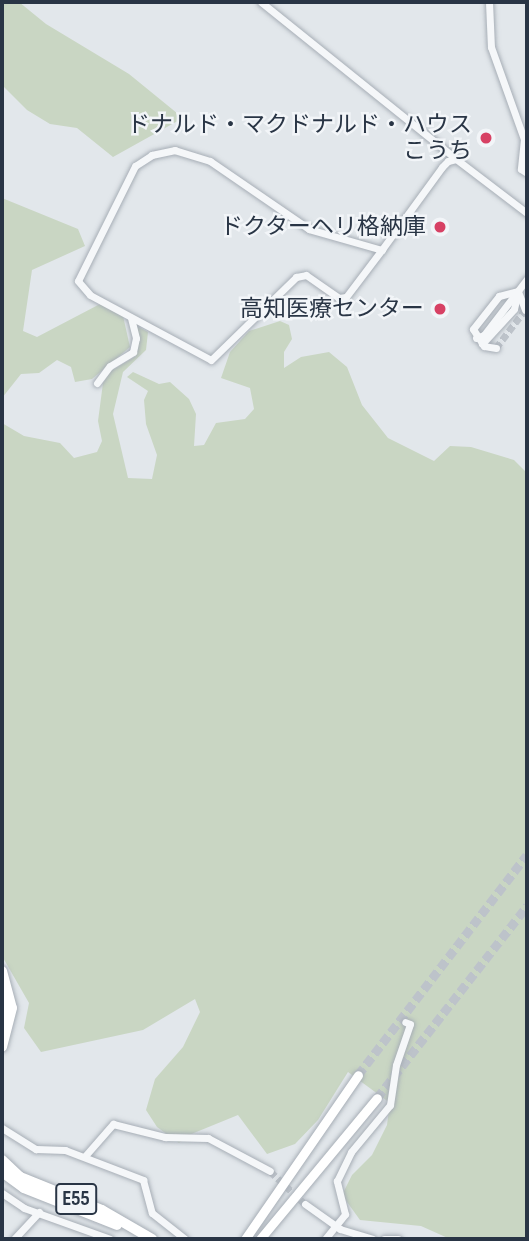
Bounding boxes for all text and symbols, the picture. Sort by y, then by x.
place label: ドナルド・マクドナルド・ハウス こうち [127,111,472,165]
marker: ドナルド・マクドナルド・ハウス こうち [478,130,494,146]
place label: ドクターヘリ格納庫 [219,213,426,241]
marker: ドクターヘリ格納庫 [432,219,448,235]
place label: 高知医療センター [240,295,424,323]
marker: 高知医療センター [430,299,450,319]
road number: E55 [55,1182,97,1216]

